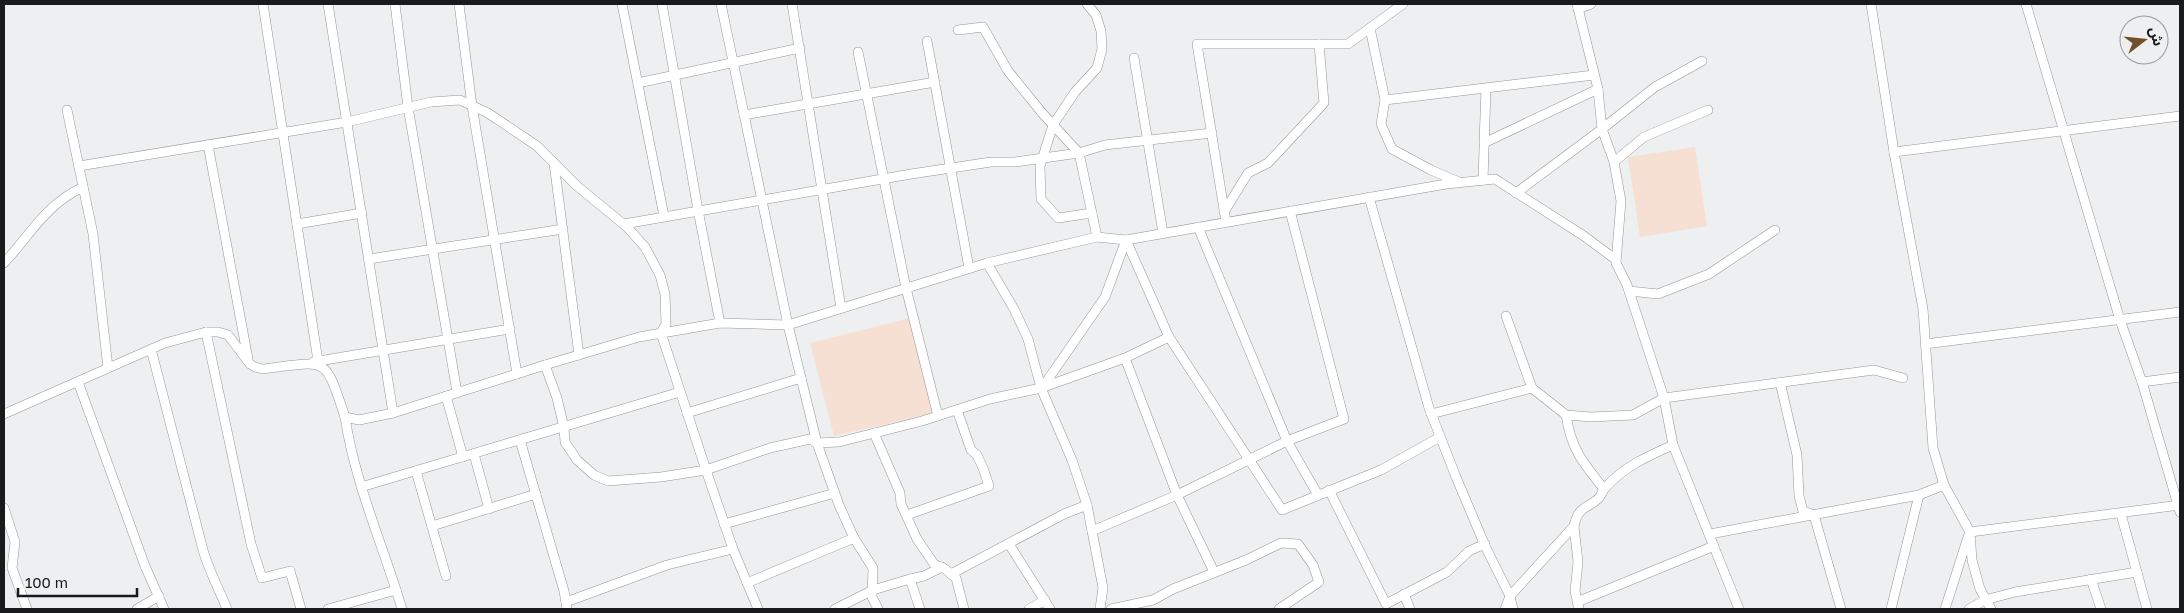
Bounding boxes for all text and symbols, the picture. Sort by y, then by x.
north arrow [2119,15,2169,65]
text: ش [2146,25,2168,48]
scale bar [18,566,136,598]
text: 100 m [25,573,68,591]

